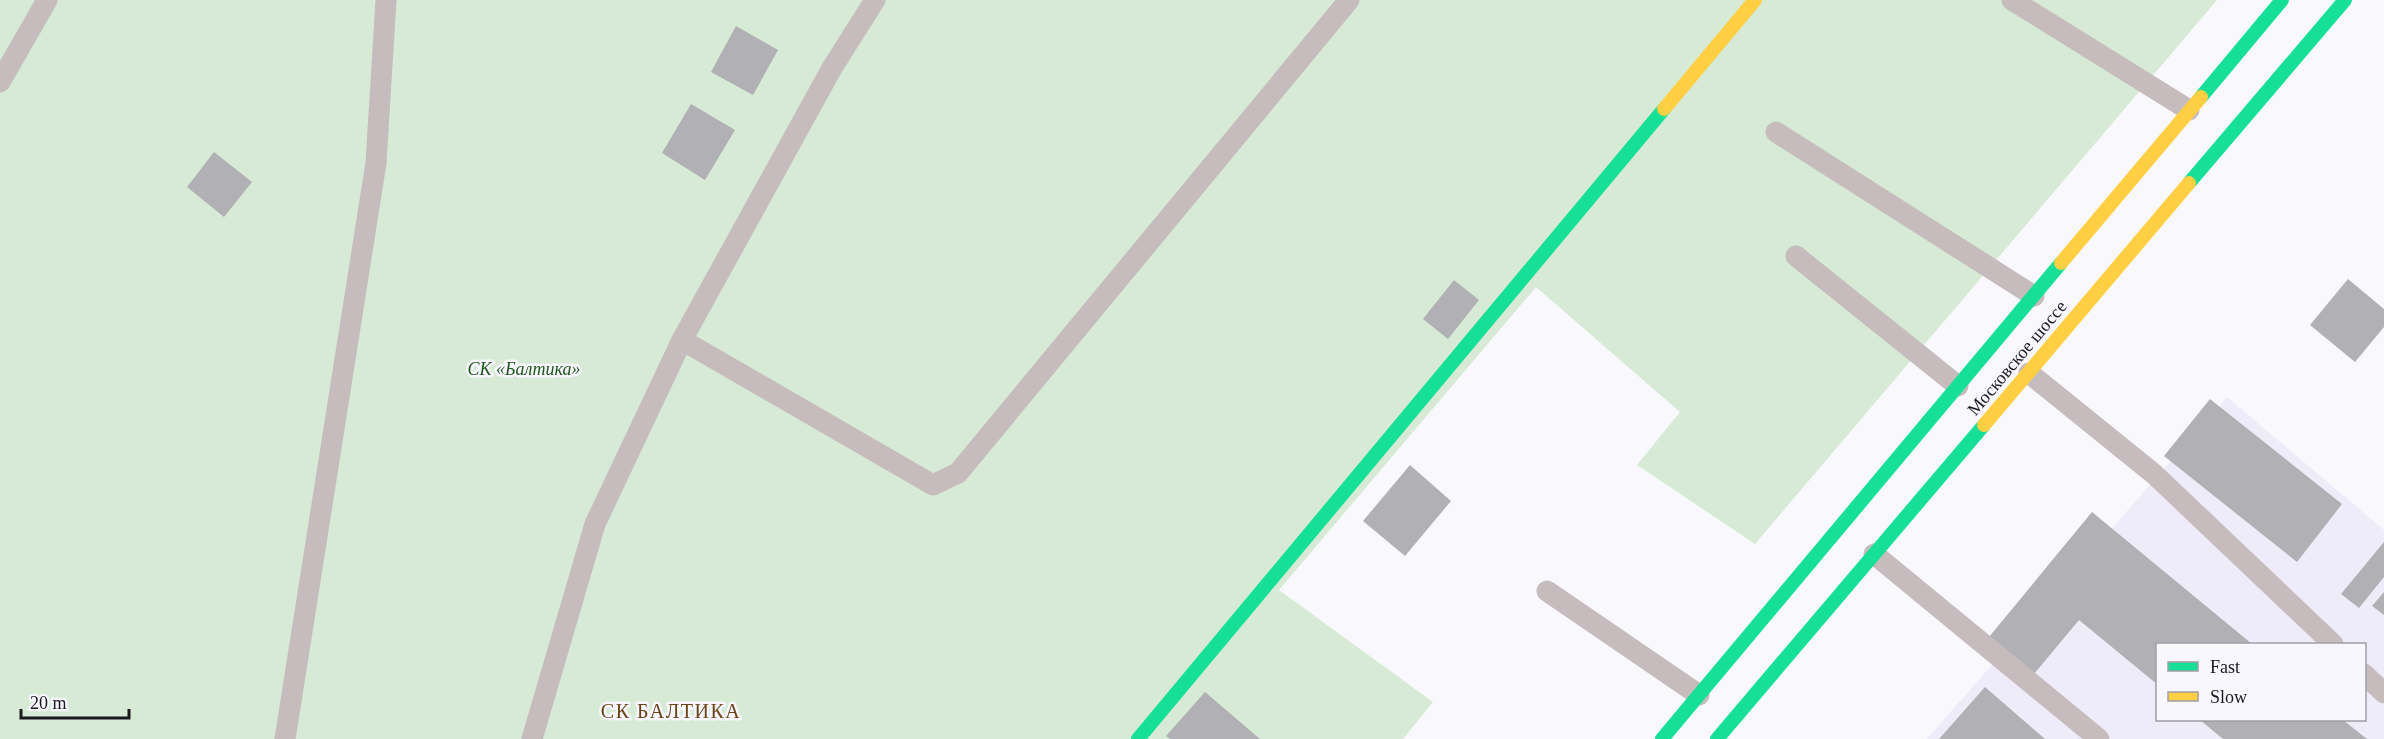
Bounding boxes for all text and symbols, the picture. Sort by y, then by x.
street label: Московское шоссе [1963,297,2071,419]
park label: СК «Балтика» [468,359,580,379]
legend [2156,643,2366,721]
text: Fast [2210,657,2240,677]
scale bar [21,682,129,720]
text: Slow [2210,687,2247,707]
text: 20 m [30,693,67,713]
district label: СК БАЛТИКА [601,700,741,722]

